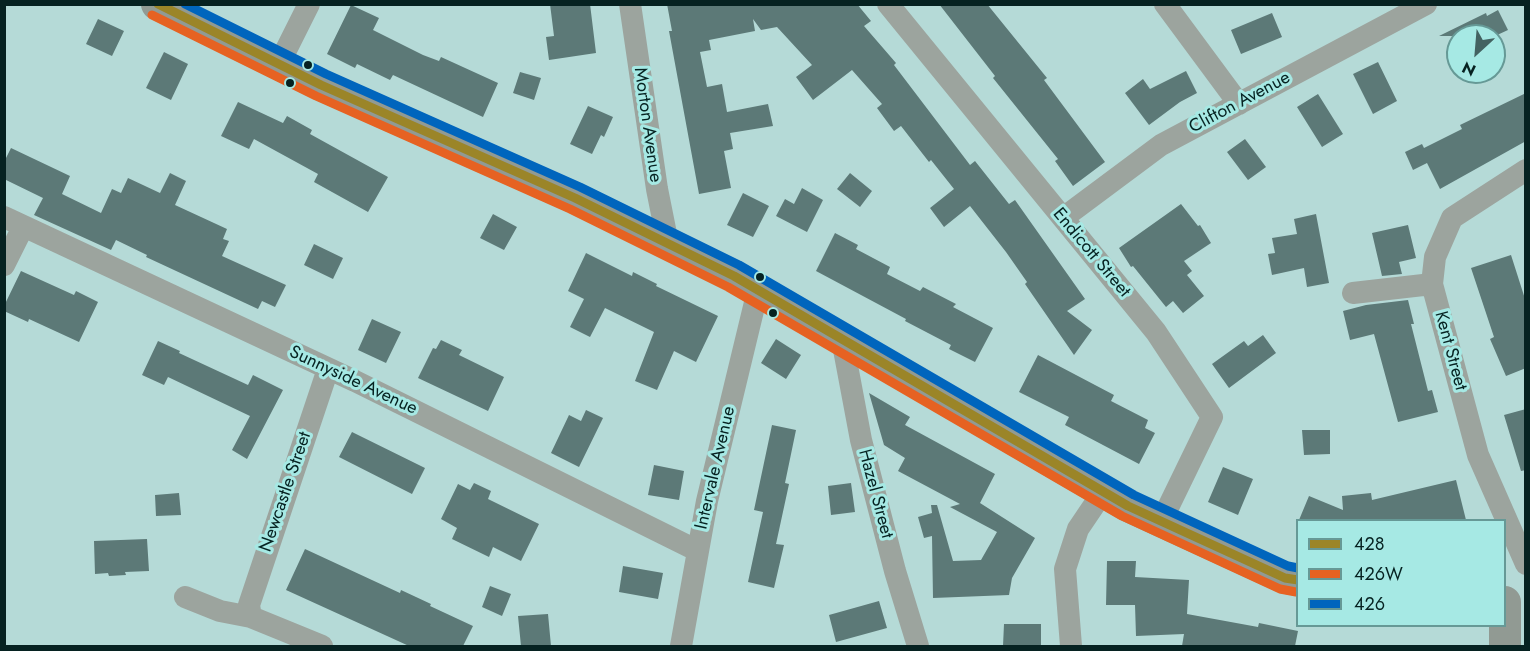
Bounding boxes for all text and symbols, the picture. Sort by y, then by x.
north arrow [1446,24,1506,84]
text: N [1458,56,1480,82]
unlabelled marker [302,59,314,71]
street label: Morton Avenue [628,66,666,184]
street label: Clifton Avenue [1186,67,1294,139]
unlabelled marker [284,77,296,89]
street label: Endicott Street [1047,204,1135,302]
unlabelled marker [754,271,766,283]
unlabelled marker [767,307,779,319]
street label: Kent Street [1429,309,1471,393]
street label: Sunnyside Avenue [285,342,421,420]
street label: Intervale Avenue [691,404,741,532]
street label: Newcastle Street [255,429,317,555]
street label: Hazel Street [853,447,897,541]
legend [1296,519,1506,627]
text: 428 [1354,531,1385,557]
text: 426W [1354,561,1403,587]
text: 426 [1354,591,1385,617]

